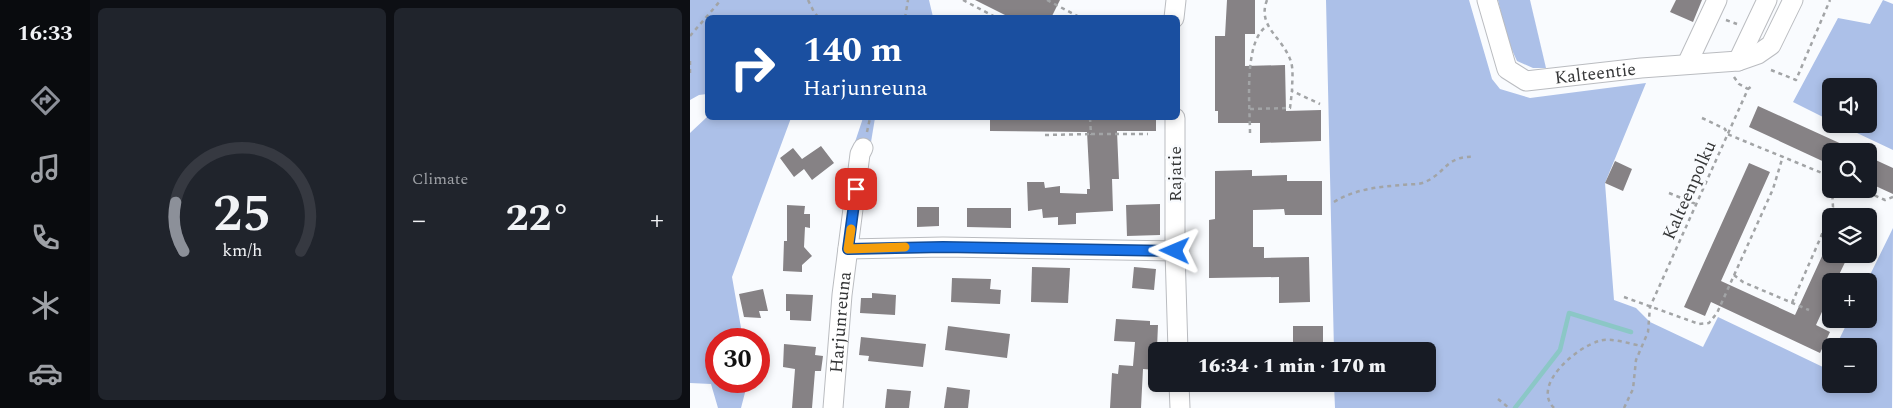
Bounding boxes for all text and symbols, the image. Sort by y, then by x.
text: 16:33 [17,17,73,50]
text: 140 m [803,24,902,77]
icon: right [720,35,785,100]
street label: Kalteentie [1553,56,1637,92]
text: Harjunreuna [803,72,928,105]
map controls [1822,78,1877,393]
button: sound [1822,78,1877,133]
icon: directions [28,83,63,118]
street label: Kalteenpolku [1656,136,1723,244]
button: search [1822,143,1877,198]
street label: Rajatie [1162,146,1189,202]
icon: music [28,151,63,186]
text: Climate [412,167,468,191]
pin [835,168,877,210]
text: 25 [213,175,271,254]
icon: arrive [842,175,870,203]
text: 22° [506,190,570,248]
text: − [412,199,426,242]
text: + [650,199,664,242]
button: layers [1822,208,1877,263]
icon: phone [28,220,63,255]
position arrow [1148,224,1200,276]
text: km/h [222,237,262,264]
street label: Harjunreuna [823,270,859,374]
button: + [1822,273,1877,328]
icon: climate [28,288,63,323]
speed limit sign: 30 [705,328,770,393]
button: − [1822,338,1877,393]
text: 16:34 · 1 min · 170 m [1198,352,1386,381]
icon: car [28,356,63,391]

